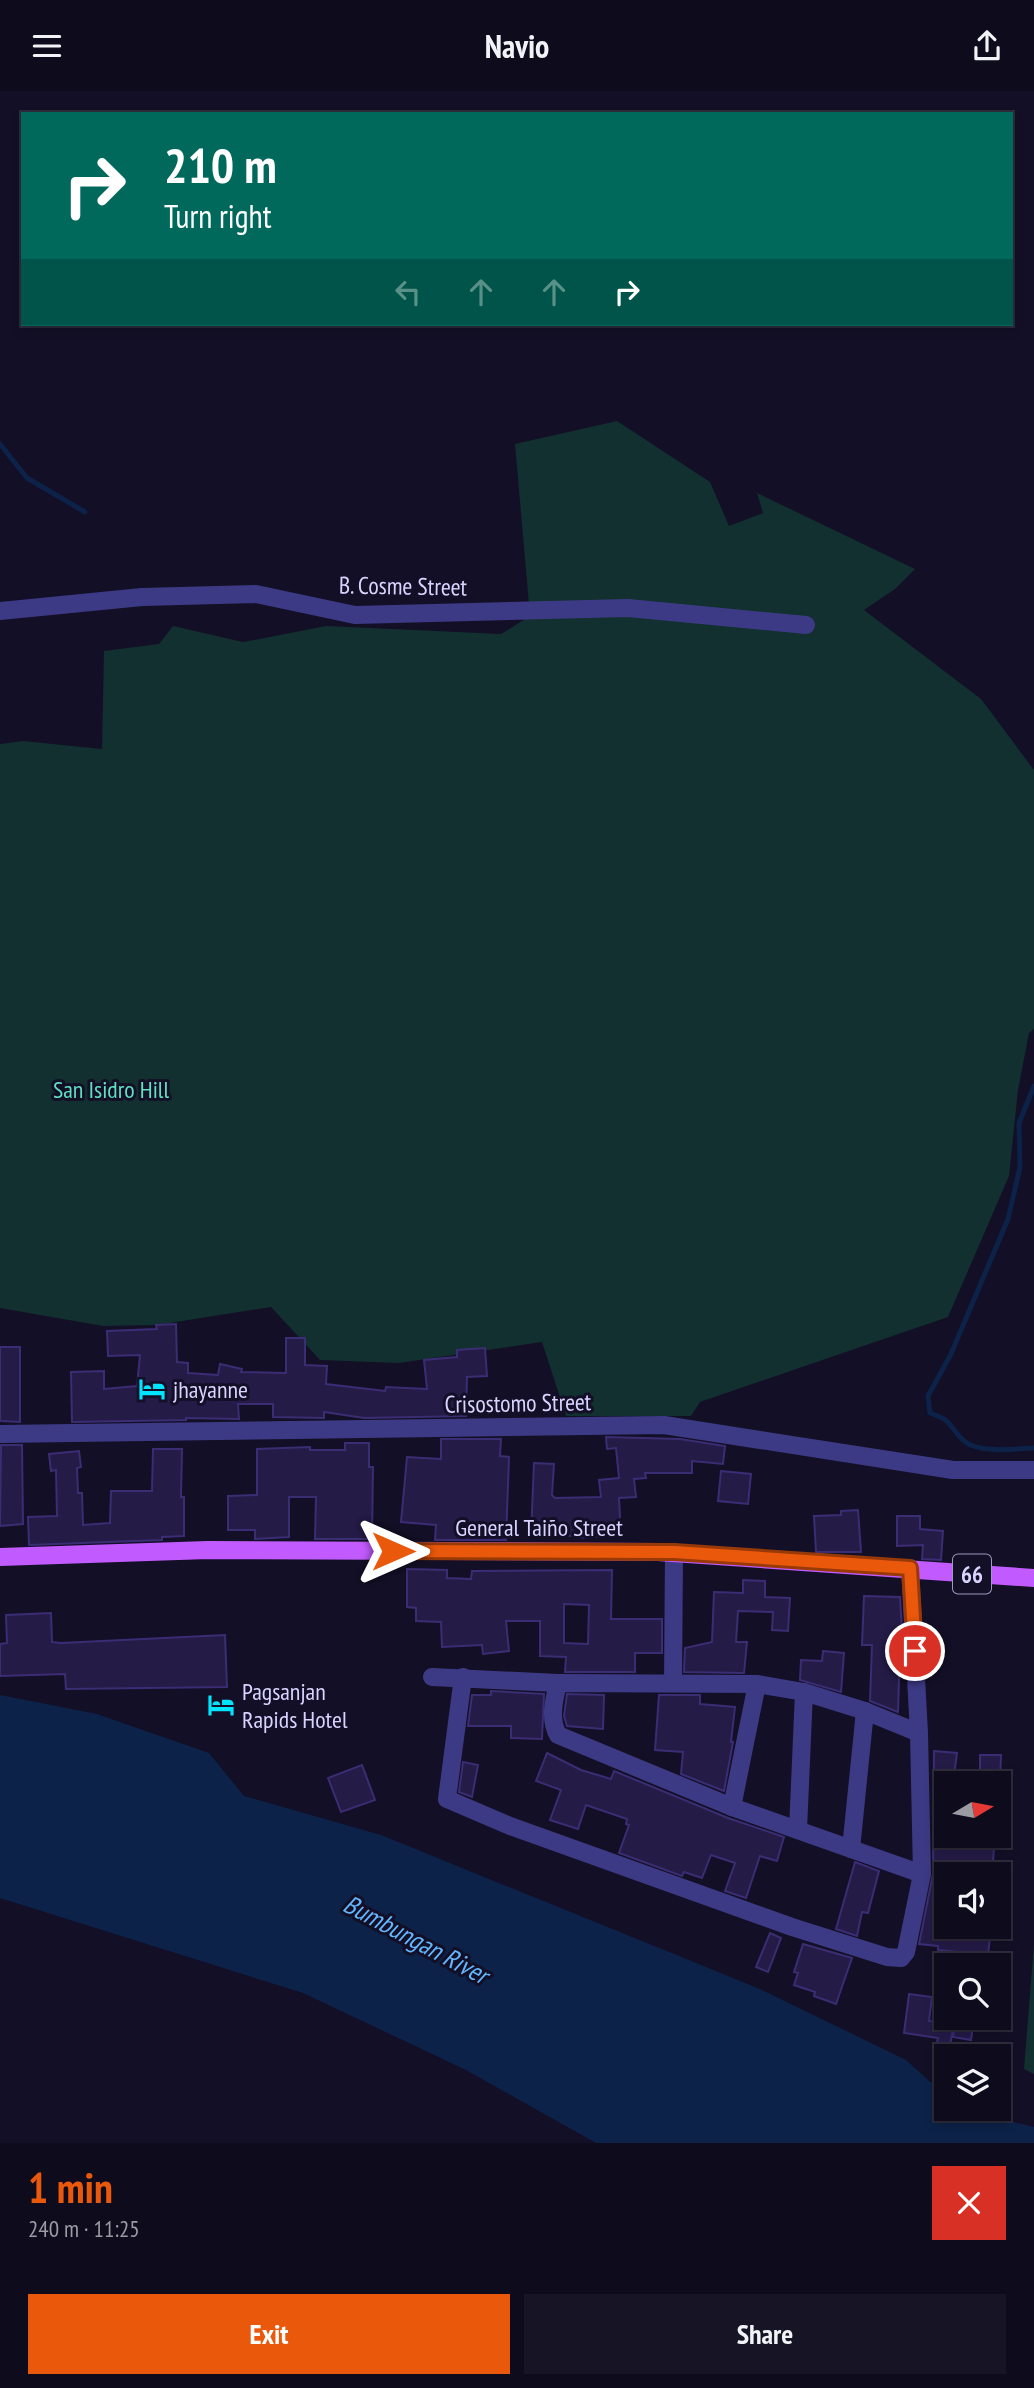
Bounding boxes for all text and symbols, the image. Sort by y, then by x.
text: Navio [485,25,549,67]
icon: menu [28,27,66,65]
icon: share [968,27,1006,65]
text: 210 m [164,133,277,197]
icon: right [49,140,140,231]
text: Turn right [164,195,272,237]
icon: left [389,273,427,311]
icon: ahead [462,273,500,311]
icon: ahead [535,273,573,311]
icon: right [608,273,646,311]
street label: B. Cosme Street [339,569,468,603]
park label: San Isidro Hill [53,1074,169,1105]
hotel icon: jhayanne [137,1374,167,1404]
place label: jhayanne [173,1374,248,1405]
street label: Crisostomo Street [444,1386,592,1420]
street label: General Taiño Street [455,1512,623,1543]
position arrow [356,1514,430,1588]
road number: 66 [953,1555,991,1593]
pin [885,1621,945,1681]
icon: arrive [896,1632,934,1670]
place label: Pagsanjan Rapids Hotel [242,1676,348,1735]
hotel icon: Pagsanjan Rapids Hotel [206,1690,236,1720]
north arrow [934,1771,1012,1848]
map controls [934,1771,1011,2121]
button: sound [934,1862,1011,1939]
water label: Bumbungan River [338,1887,497,1993]
button: search [934,1953,1011,2030]
button: layers [934,2044,1011,2121]
text: 1 min [28,2160,113,2215]
button: close [932,2166,1006,2240]
text: 240 m · 11:25 [28,2214,140,2243]
button: Exit [28,2294,510,2374]
button: Share [524,2294,1006,2374]

